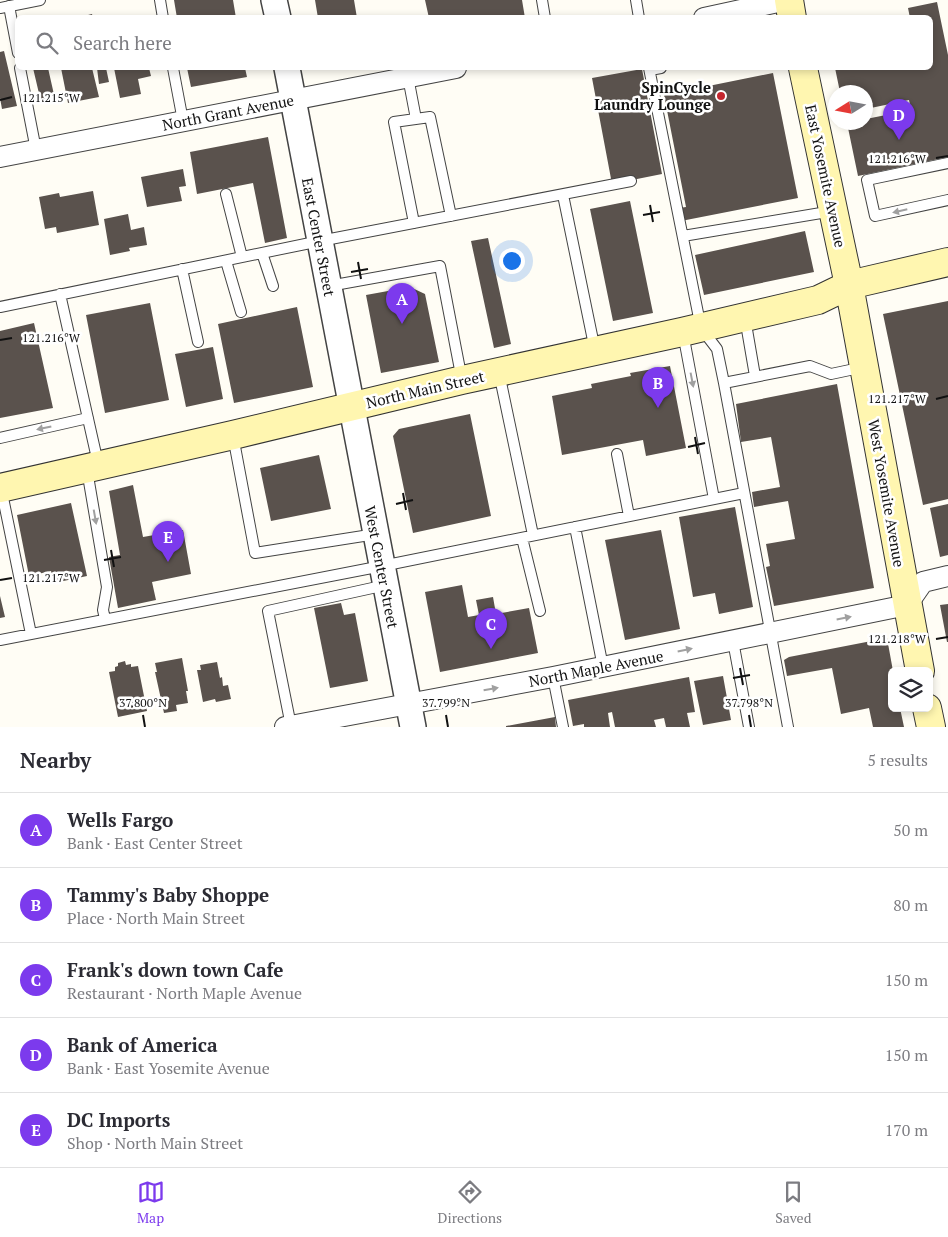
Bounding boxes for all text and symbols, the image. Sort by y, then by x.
search box [15,15,933,70]
icon: search [33,29,61,57]
text: Search here [73,30,172,55]
place label: SpinCycle Laundry Lounge [594,77,711,114]
north arrow [828,85,873,130]
street label: North Grant Avenue [160,89,296,135]
text: 121.215°W [22,90,81,105]
marker: SpinCycle Laundry Lounge [715,90,727,102]
pin: D [883,99,915,140]
street label: East Yosemite Avenue [801,103,851,249]
text: 121.216°W [868,151,927,166]
street label: East Center Street [298,176,340,298]
one-way arrow [893,207,908,215]
your location [499,248,525,274]
pin: A [386,283,418,324]
text: 121.216°W [22,330,81,345]
street label: North Main Street [364,366,486,412]
pin: B [642,367,674,408]
one-way arrow [688,373,696,389]
text: 121.217°W [868,391,927,406]
street label: West Yosemite Avenue [864,417,910,569]
one-way arrow [36,424,51,432]
street label: West Center Street [360,504,404,630]
one-way arrow [91,510,99,526]
pin: E [152,521,184,562]
text: 121.217°W [22,570,81,585]
pin: C [475,608,507,649]
one-way arrow [836,614,852,622]
text: 121.218°W [868,631,927,646]
street label: North Maple Avenue [527,645,665,691]
one-way arrow [677,646,693,654]
map controls [888,667,933,712]
button: layers [888,667,933,712]
one-way arrow [483,684,499,692]
text: 37.800°N [119,695,167,710]
text: 37.799°N [422,695,470,710]
text: 37.798°N [725,695,773,710]
text: Nearby [20,746,91,774]
text: 5 results [868,749,928,771]
text: Wells Fargo [67,807,173,832]
text: A [30,819,42,841]
text: 50 m [893,819,928,841]
text: Bank · East Center Street [67,832,243,854]
text: Tammy's Baby Shoppe [67,882,269,907]
text: B [31,894,41,916]
text: 80 m [893,894,928,916]
text: Place · North Main Street [67,907,245,929]
text: Frank's down town Cafe [67,957,284,982]
text: C [31,969,41,991]
text: 150 m [885,969,928,991]
text: Restaurant · North Maple Avenue [67,982,302,1004]
text: Bank of America [67,1032,218,1057]
text: D [30,1044,42,1066]
text: 150 m [885,1044,928,1066]
text: Bank · East Yosemite Avenue [67,1057,270,1079]
text: DC Imports [67,1107,170,1132]
text: E [31,1119,41,1141]
text: 170 m [885,1119,928,1141]
text: Shop · North Main Street [67,1132,243,1154]
tab: Map [137,1178,165,1227]
tab: Directions [438,1178,502,1227]
tab: Saved [775,1178,811,1227]

